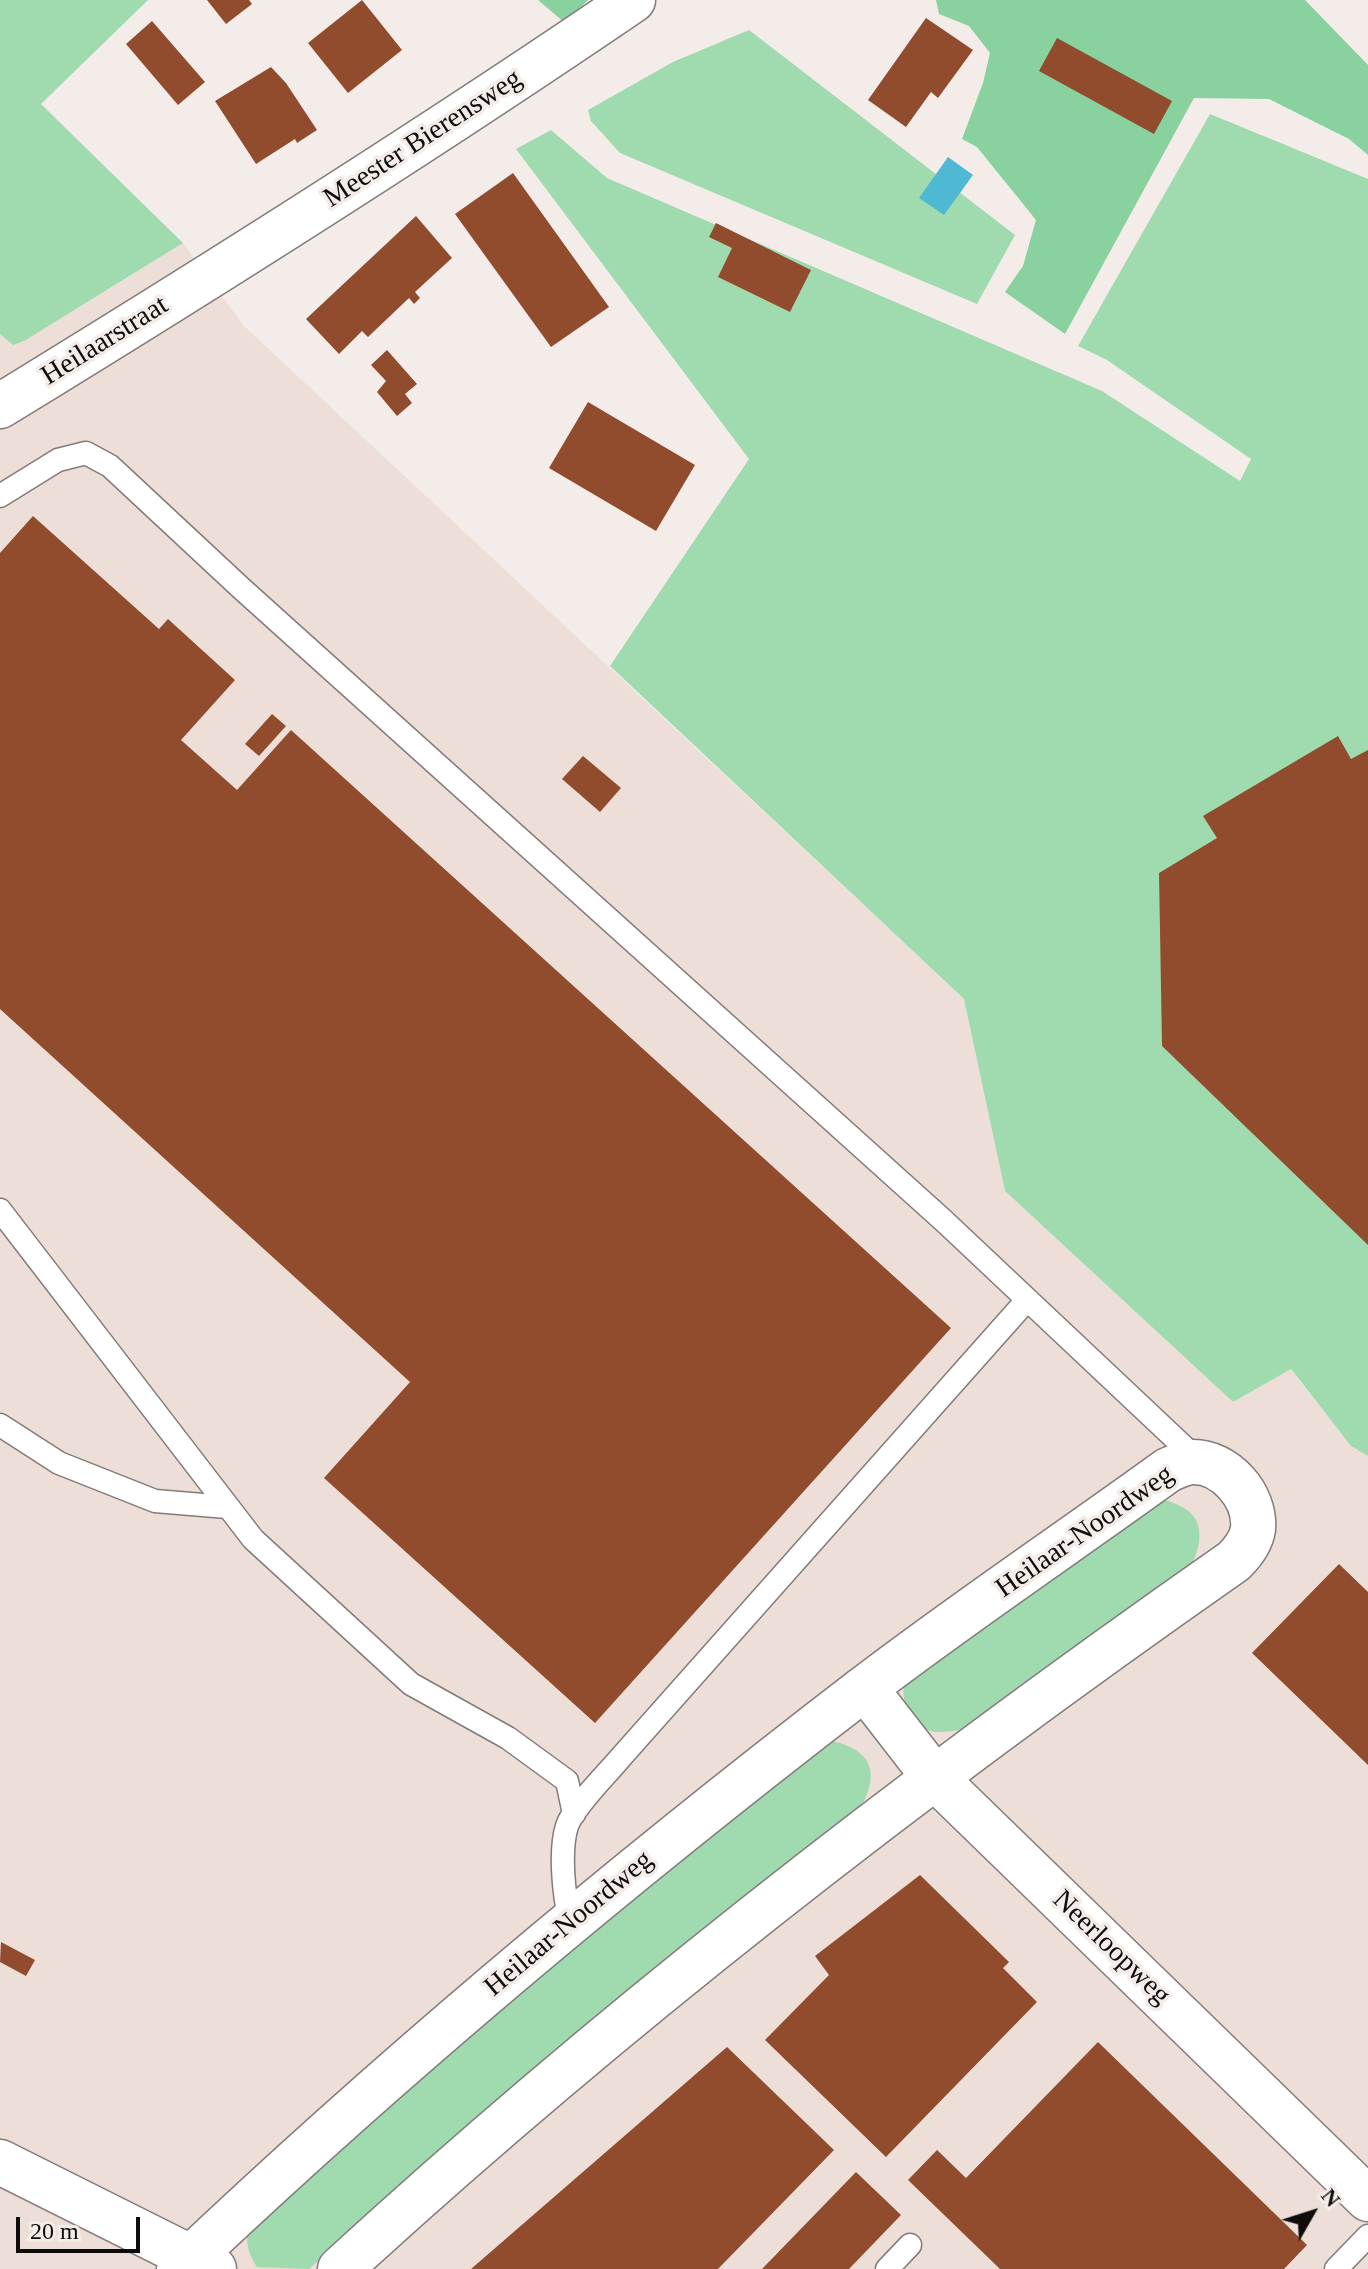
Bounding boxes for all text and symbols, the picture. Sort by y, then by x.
street label: Meester Bierensweg [318,62,528,216]
street label: Heilaarstraat [35,289,175,393]
street label: Heilaar-Noordweg [990,1458,1180,1606]
street label: Heilaar-Noordweg [478,1844,660,2004]
street label: Neerloopweg [1045,1884,1177,2012]
north arrow [1272,2173,1352,2253]
text: N [1316,2184,1346,2212]
scale bar [20,2201,144,2251]
text: 20 m [30,2218,79,2244]

